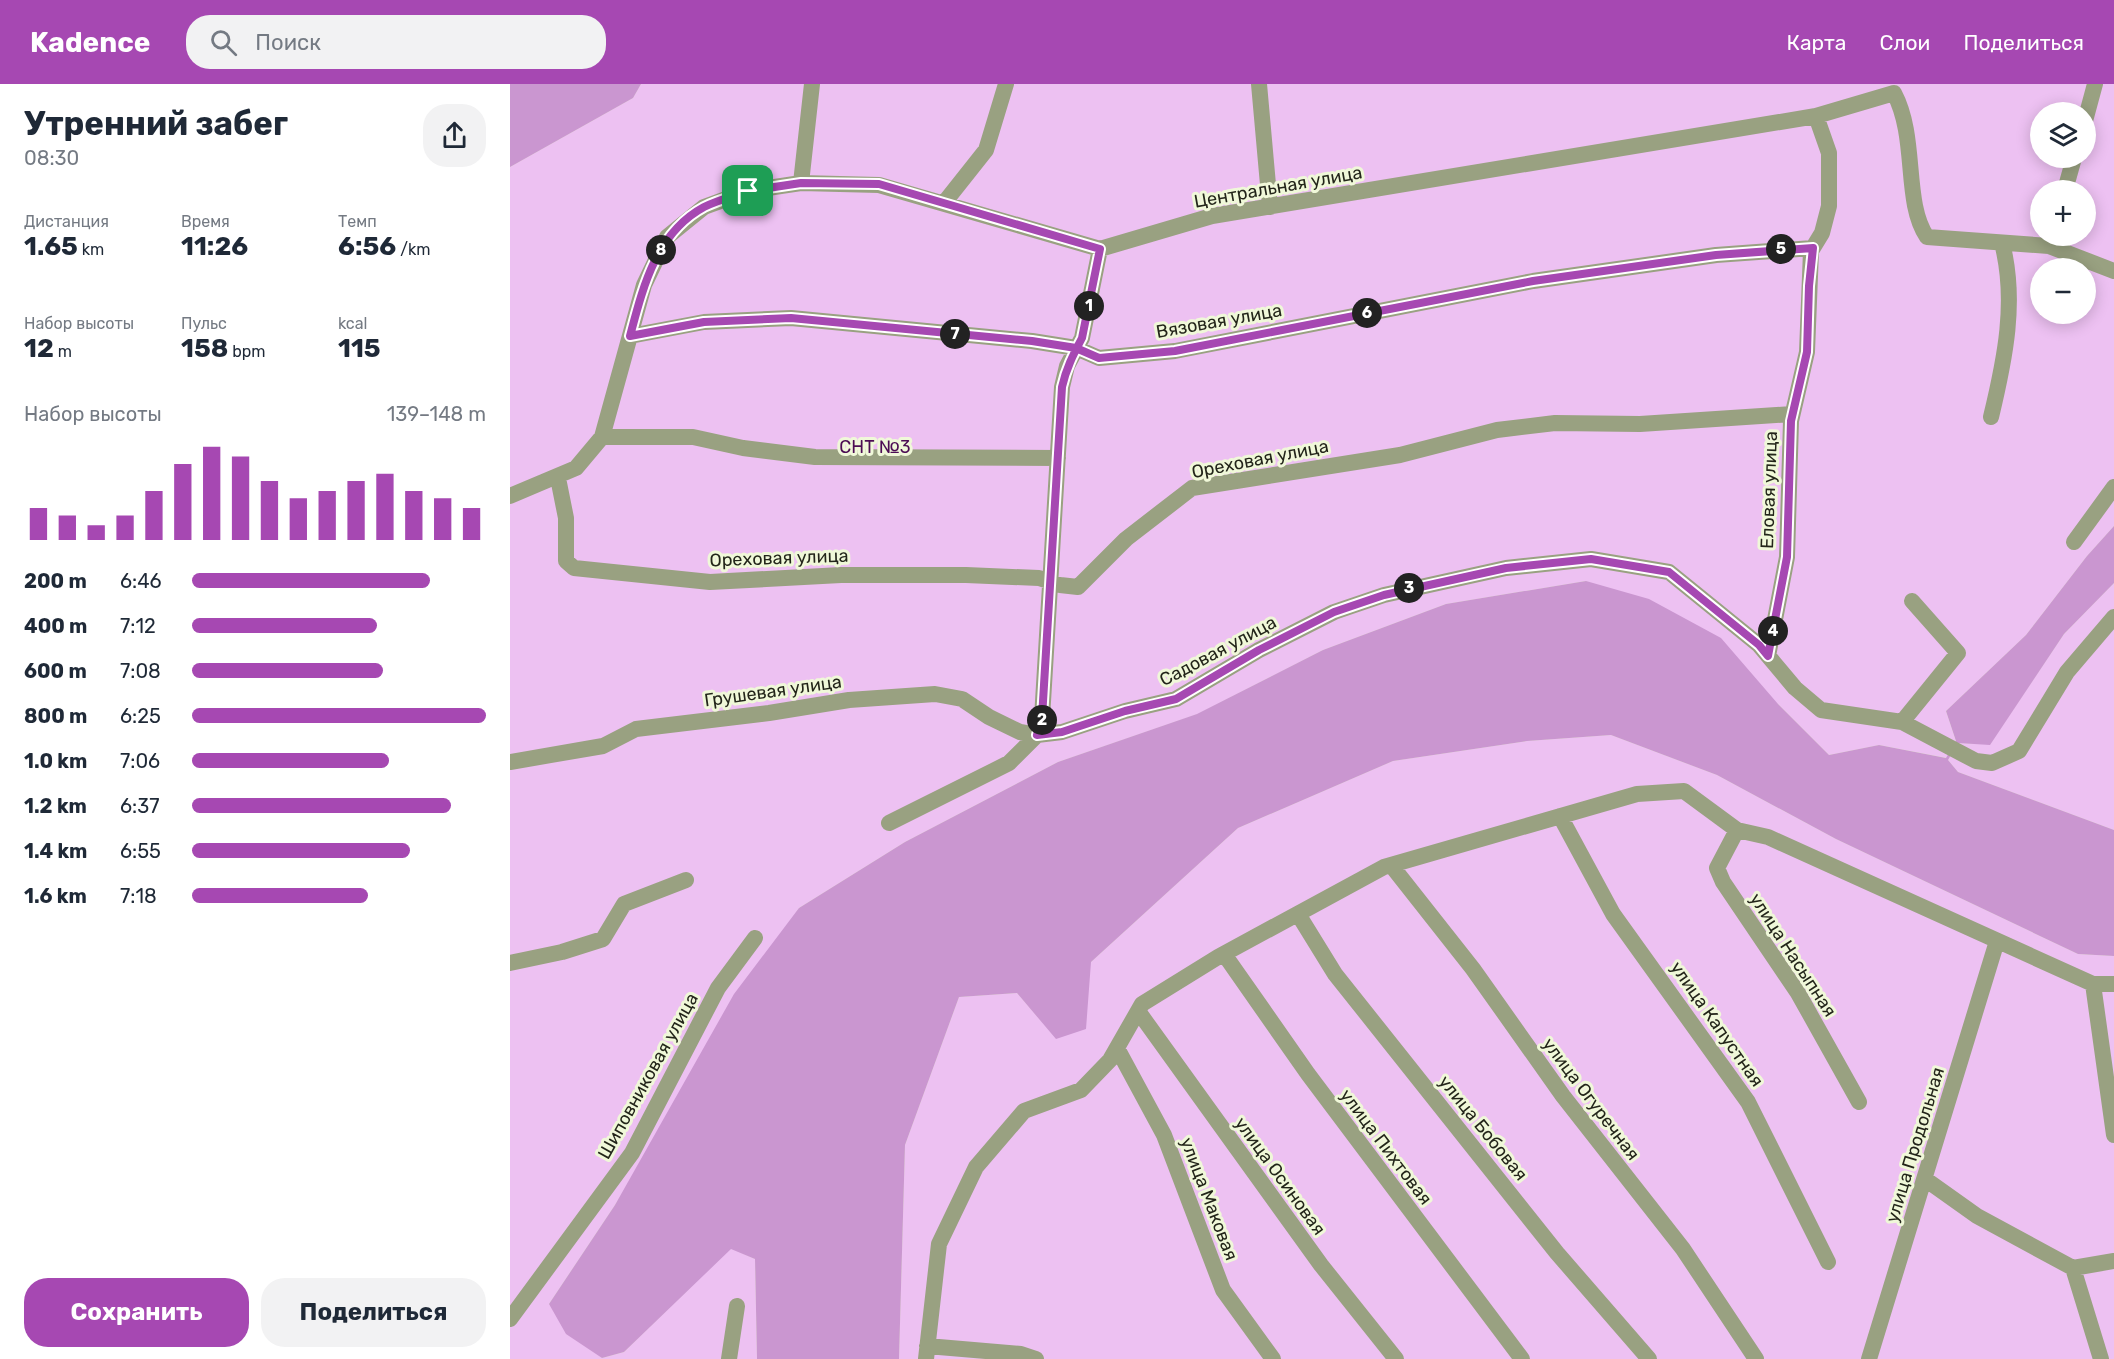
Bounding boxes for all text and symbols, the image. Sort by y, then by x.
search box [186,15,606,69]
text: Kadence [30,26,150,59]
icon: search [207,26,240,59]
text: Поиск [255,29,321,56]
text: Карта [1786,30,1846,55]
text: Слои [1879,30,1930,55]
text: Поделиться [1963,30,2084,55]
map controls [2030,102,2096,324]
button: layers [2030,102,2096,168]
text: Утренний забег [24,104,288,143]
button: share [423,104,486,167]
text: 08:30 [24,146,79,170]
street label: Центральная улица [1192,161,1364,213]
pin [722,165,773,216]
icon: arrive [731,174,764,207]
button: + [2030,180,2096,246]
text: Дистанция [24,212,109,231]
text: Время [181,212,230,231]
text: Темп [338,212,377,231]
text: 1.65 [24,231,78,262]
text: 11:26 [181,231,248,262]
text: 6:56 [338,231,396,262]
pin: 5 [1766,234,1796,264]
pin: 8 [646,235,676,265]
text: 5 [1776,239,1786,258]
text: km [78,240,104,259]
text: /km [396,240,430,259]
text: 8 [656,240,666,259]
button: − [2030,258,2096,324]
pin: 1 [1074,291,1104,321]
text: 1 [1085,296,1093,315]
pin: 6 [1352,298,1382,328]
street label: Вязовая улица [1154,299,1284,343]
text: 6 [1362,303,1372,322]
text: Набор высоты [24,314,134,333]
text: Пульс [181,314,227,333]
text: kcal [338,314,367,333]
pin: 7 [940,319,970,349]
text: 7 [950,324,960,343]
text: 12 [24,333,54,364]
text: 158 [181,333,228,364]
text: 115 [338,333,381,364]
text: m [54,342,72,361]
text: bpm [228,342,266,361]
text: Набор высоты [24,402,162,426]
text: 139–148 m [387,402,486,426]
street label: Еловая улица [1756,431,1782,549]
street label: Ореховая улица [1190,435,1330,483]
park label: СНТ №3 [839,436,911,458]
street label: Ореховая улица [709,545,849,571]
text: 200 m [24,569,87,593]
text: 6:46 [120,569,162,593]
pin: 3 [1394,573,1424,603]
text: 3 [1404,578,1414,597]
street label: Садовая улица [1156,611,1280,691]
text: 400 m [24,614,87,638]
text: 7:12 [120,614,156,638]
pin: 4 [1758,616,1788,646]
text: 4 [1768,621,1778,640]
text: 600 m [24,659,87,683]
text: 7:08 [120,659,161,683]
street label: Грушевая улица [703,670,843,712]
text: 800 m [24,704,87,728]
text: 6:25 [120,704,161,728]
pin: 2 [1027,705,1057,735]
text: 2 [1037,710,1047,729]
text: 1.0 km [24,749,87,773]
text: 7:06 [120,749,160,773]
text: 1.2 km [24,794,87,818]
text: 6:37 [120,794,159,818]
text: 1.4 km [24,839,87,863]
text: 6:55 [120,839,161,863]
text: 1.6 km [24,884,87,908]
text: 7:18 [120,884,157,908]
street label: улица Насыпная [1745,889,1841,1021]
street label: улица Капустная [1666,957,1768,1091]
street label: Шиповниковая улица [593,989,703,1163]
street label: улица Огуречная [1538,1034,1644,1164]
street label: улица Продольная [1881,1065,1949,1225]
street label: улица Бобовая [1434,1071,1532,1185]
street label: улица Пихтовая [1335,1085,1437,1209]
street label: улица Осиновая [1230,1113,1330,1239]
street label: улица Маковая [1175,1134,1243,1264]
button: Сохранить [24,1278,249,1347]
button: Поделиться [261,1278,486,1347]

